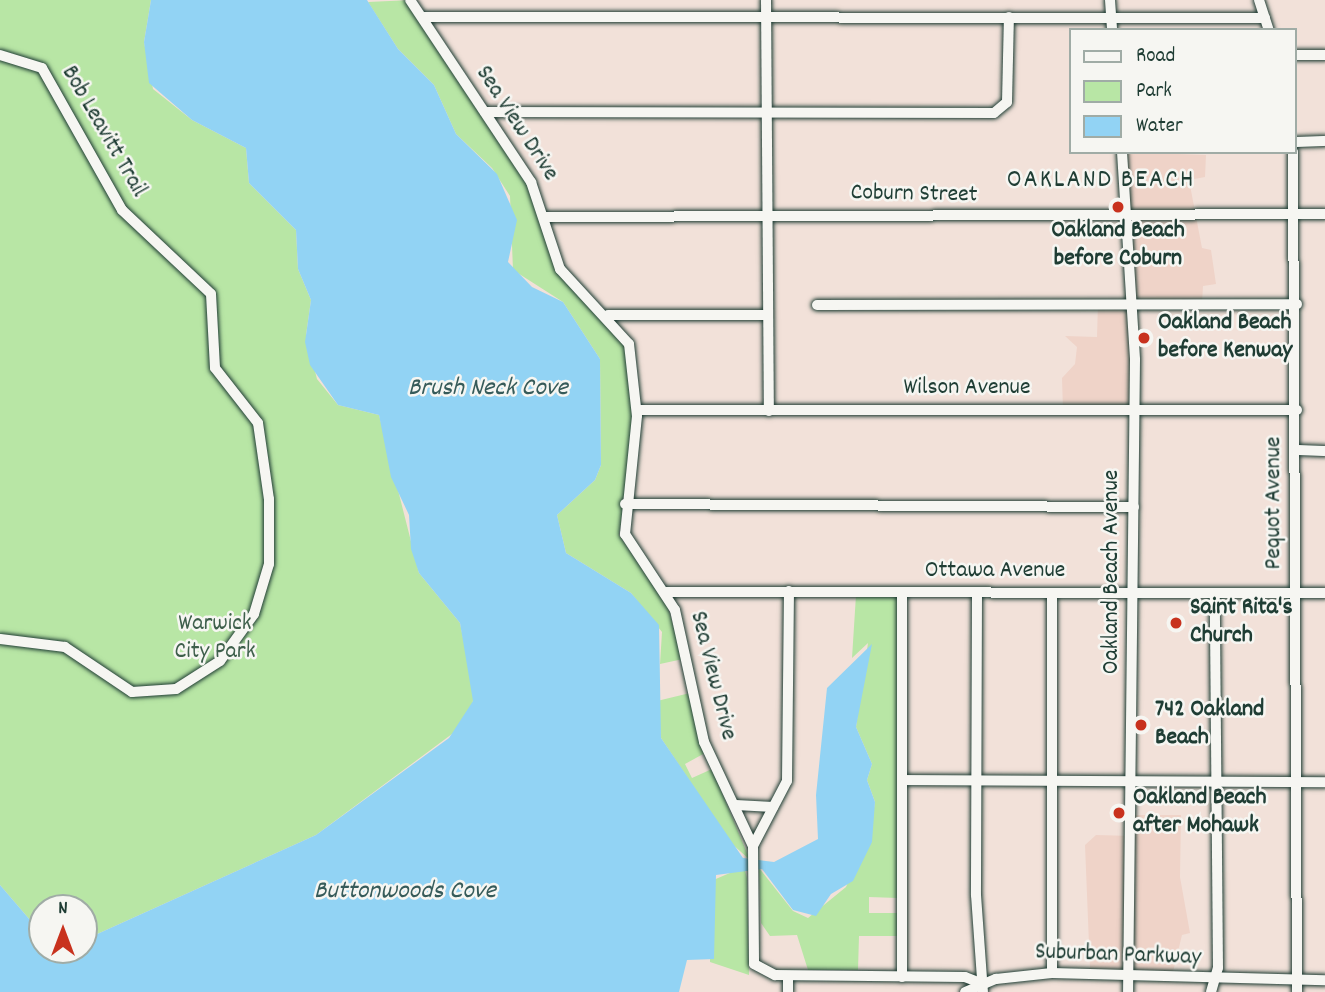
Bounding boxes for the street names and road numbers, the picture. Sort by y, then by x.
street label: Bob Leavitt Trail [54,61,152,203]
street label: Sea View Drive [468,61,564,187]
street label: Coburn Street [850,179,978,211]
street label: Wilson Avenue [904,375,1030,403]
street label: Pequot Avenue [1261,436,1289,570]
street label: Oakland Beach Avenue [1099,470,1127,674]
street label: Ottawa Avenue [925,558,1065,586]
street label: Sea View Drive [682,609,742,743]
street label: Suburban Parkway [1034,939,1202,973]

